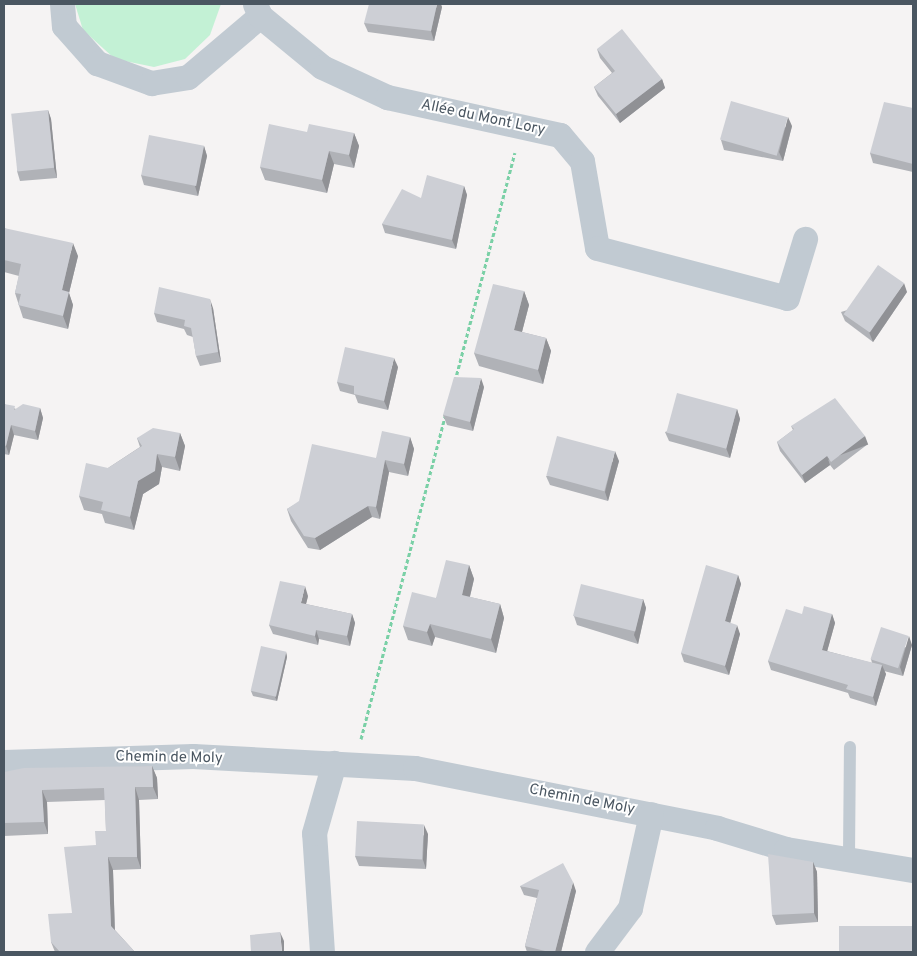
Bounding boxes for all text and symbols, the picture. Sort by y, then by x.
street label: Allée du Mont Lory [419,96,547,140]
street label: Chemin de Moly [115,748,223,768]
street label: Chemin de Moly [528,781,636,819]

